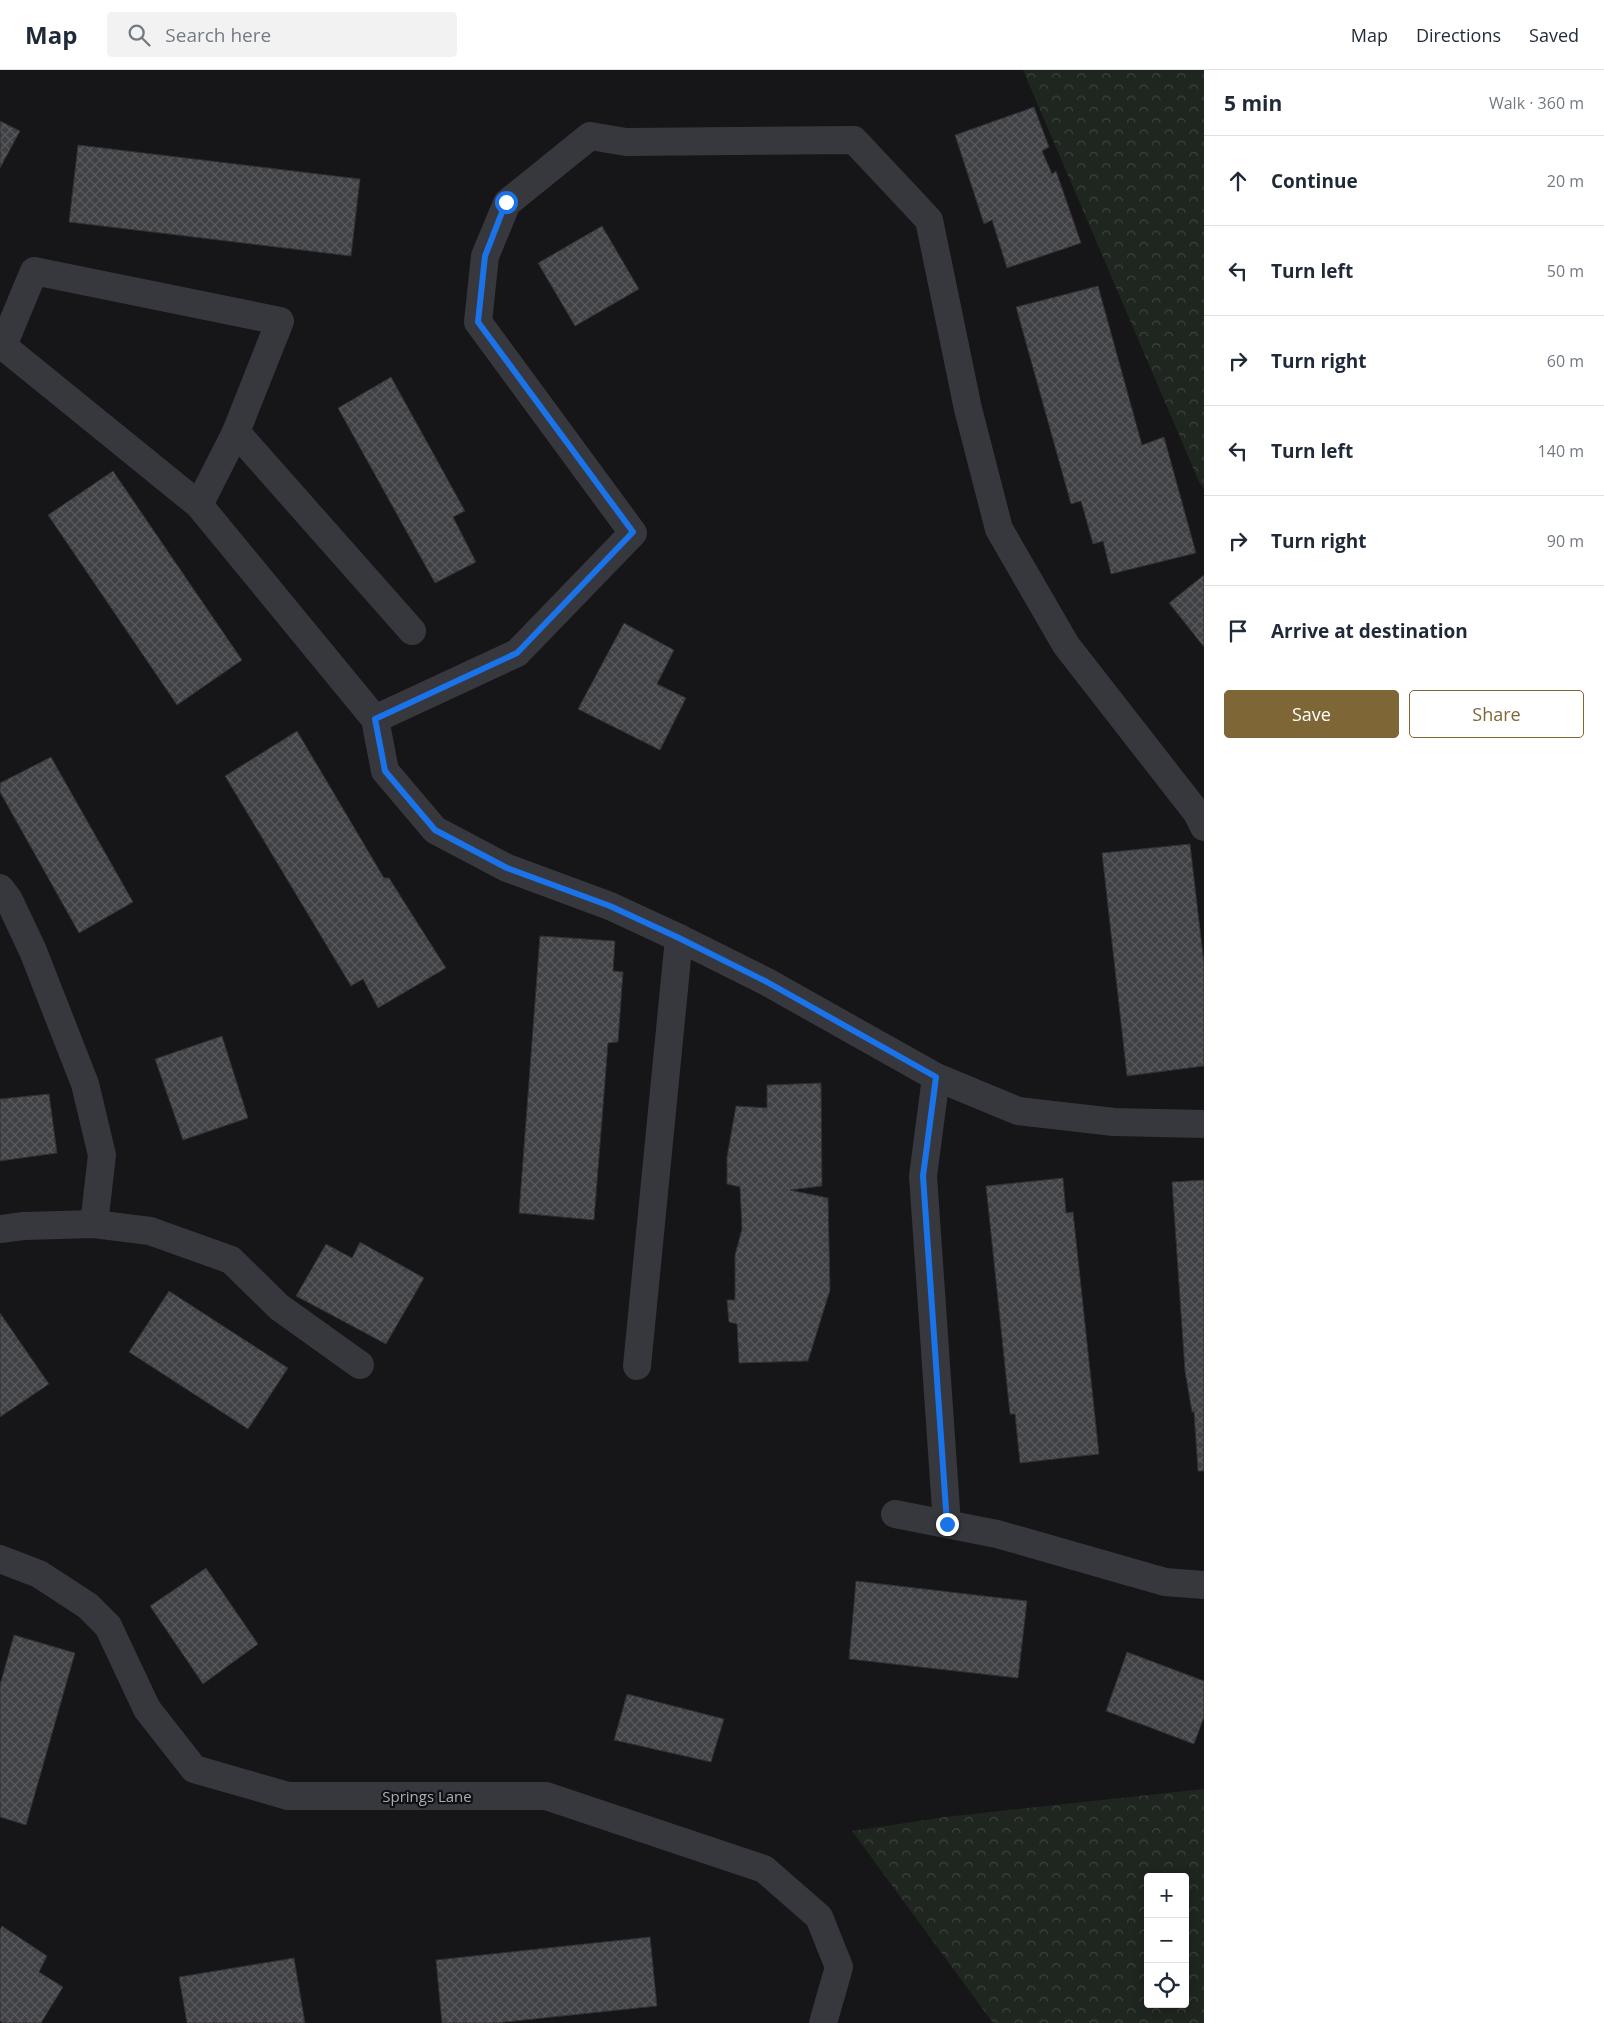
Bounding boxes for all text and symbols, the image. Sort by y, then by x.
search box [107,12,457,57]
text: Map [25,18,77,51]
icon: search [125,21,153,49]
text: Search here [165,22,271,48]
text: Map [1351,23,1388,47]
text: Directions [1416,23,1501,47]
text: Saved [1529,23,1579,47]
text: 5 min [1224,89,1282,117]
text: Walk · 360 m [1489,92,1584,114]
icon: ahead [1224,167,1252,195]
text: Continue [1271,168,1358,194]
text: 20 m [1547,170,1584,192]
route start [495,191,518,214]
icon: left [1224,257,1252,285]
text: Turn left [1271,258,1353,284]
text: 50 m [1547,260,1584,282]
icon: right [1224,347,1252,375]
text: Turn right [1271,348,1366,374]
text: 60 m [1547,350,1584,372]
icon: left [1224,437,1252,465]
text: Turn left [1271,438,1353,464]
text: 140 m [1538,440,1584,462]
icon: right [1224,527,1252,555]
text: Turn right [1271,528,1366,554]
text: 90 m [1547,530,1584,552]
icon: arrive [1224,617,1252,645]
text: Arrive at destination [1271,618,1468,644]
button: Save [1224,690,1399,738]
button: Share [1409,690,1584,738]
route end [936,1513,959,1536]
street label: Springs Lane [382,1786,472,1806]
map controls [1144,1873,1189,2008]
button: + [1144,1873,1189,1918]
button: − [1144,1918,1189,1963]
button: locate [1144,1963,1189,2008]

